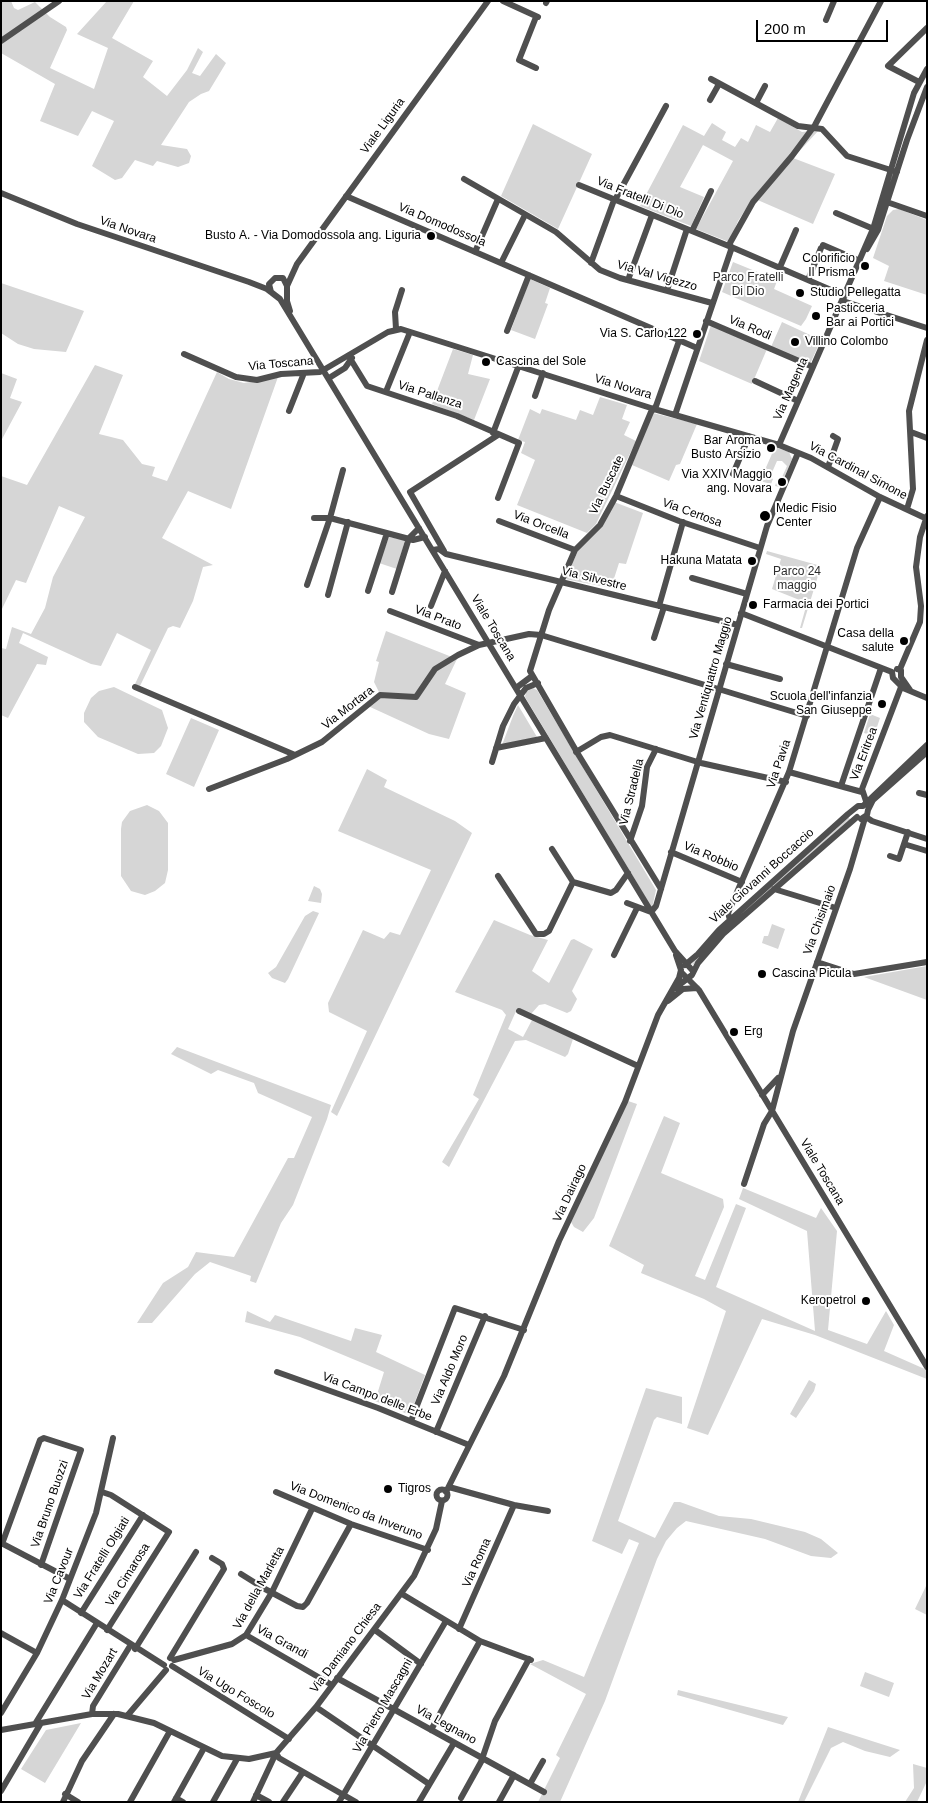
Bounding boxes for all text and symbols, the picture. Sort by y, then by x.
scale bar [758,10,890,42]
text: 200 m [764,20,806,37]
street label: Viale Liguria [358,95,408,157]
street label: Via Fratelli Di Dio [594,174,686,222]
street label: Via Domodossola [396,200,488,250]
street label: Via Novara [98,214,158,246]
place label: Busto A. - Via Domodossola ang. Liguria [205,229,421,243]
marker: Busto A. - Via Domodossola ang. Liguria [425,230,437,242]
place label: Colorificio Il Prisma [802,252,855,280]
street label: Via Val Vigezzo [615,258,699,294]
marker: Colorificio Il Prisma [859,260,871,272]
park label: Parco Fratelli Di Dio [713,271,783,299]
place label: Studio Pellegatta [810,286,901,300]
marker: Studio Pellegatta [794,287,806,299]
place label: Pasticceria Bar ai Portici [826,302,894,330]
marker: Pasticceria Bar ai Portici [810,310,822,322]
street label: Via Rodi [726,313,774,343]
place label: Via S. Carlo 122 [600,327,687,341]
marker: Via S. Carlo 122 [691,328,703,340]
place label: Villino Colombo [805,335,888,349]
marker: Villino Colombo [789,336,801,348]
street label: Via Toscana [248,354,314,374]
place label: Cascina del Sole [496,355,586,369]
street label: Via Magenta [771,355,811,423]
marker: Cascina del Sole [480,356,492,368]
street label: Via Novara [593,371,653,403]
street label: Via Pallanza [396,378,464,412]
place label: Bar Aroma Busto Arsizio [691,434,761,462]
street label: Via Cardinal Simone [806,439,910,503]
marker: Bar Aroma Busto Arsizio [765,442,777,454]
street label: Via Buscate [587,453,627,517]
place label: Via XXIV Maggio ang. Novara [682,468,772,496]
marker: Via XXIV Maggio ang. Novara [776,476,788,488]
street label: Via Certosa [660,496,724,530]
place label: Medic Fisio Center [776,502,837,530]
street label: Via Orcella [511,508,571,542]
marker: Medic Fisio Center [758,509,772,523]
place label: Hakuna Matata [661,554,742,568]
marker: Hakuna Matata [746,555,758,567]
street label: Via Silvestre [560,564,628,594]
park label: Parco 24 maggio [773,565,821,593]
street label: Viale Toscana [468,592,518,664]
place label: Farmacia dei Portici [763,598,869,612]
marker: Farmacia dei Portici [747,599,759,611]
street label: Via Prato [412,602,464,634]
street label: Via Ventiquattro Maggio [687,615,735,741]
place label: Casa della salute [837,627,894,655]
marker: Casa della salute [898,635,910,647]
street label: Via Mortara [319,683,377,733]
place label: Scuola dell'infanzia San Giuseppe [770,690,872,718]
marker: Scuola dell'infanzia San Giuseppe [876,698,888,710]
street label: Via Eritrea [847,725,881,783]
street label: Via Pavia [764,738,794,790]
street label: Via Stradella [617,757,647,827]
street label: Viale Giovanni Boccaccio [707,825,817,927]
street label: Via Robbio [681,839,741,875]
street label: Via Chisimaio [801,883,839,957]
place label: Cascina Picula [772,967,851,981]
marker: Cascina Picula [756,968,768,980]
place label: Erg [744,1025,763,1039]
marker: Erg [728,1026,740,1038]
street label: Viale Toscana [797,1136,847,1208]
street label: Via Dairago [550,1162,590,1224]
place label: Keropetrol [801,1294,856,1308]
marker: Keropetrol [860,1295,872,1307]
street label: Via Aldo Moro [429,1333,471,1407]
street label: Via Campo delle Erbe [320,1369,434,1425]
street label: Via Bruno Buozzi [28,1458,72,1550]
street label: Via Domenico da Inveruno [288,1479,424,1543]
place label: Tigros [398,1482,431,1496]
marker: Tigros [382,1483,394,1495]
street label: Via Fratelli Olgiati [71,1514,133,1602]
street label: Via Roma [460,1536,494,1590]
street label: Via Cimarosa [103,1541,153,1609]
street label: Via della Marletta [230,1544,288,1632]
street label: Via Cavour [41,1546,77,1606]
street label: Via Damiano Chiesa [307,1600,385,1696]
street label: Via Grandi [254,1622,310,1662]
street label: Via Mozart [79,1646,121,1702]
street label: Via Pietro Mascagni [350,1656,416,1756]
street label: Via Ugo Foscolo [195,1664,277,1722]
street label: Via Legnano [413,1702,479,1748]

